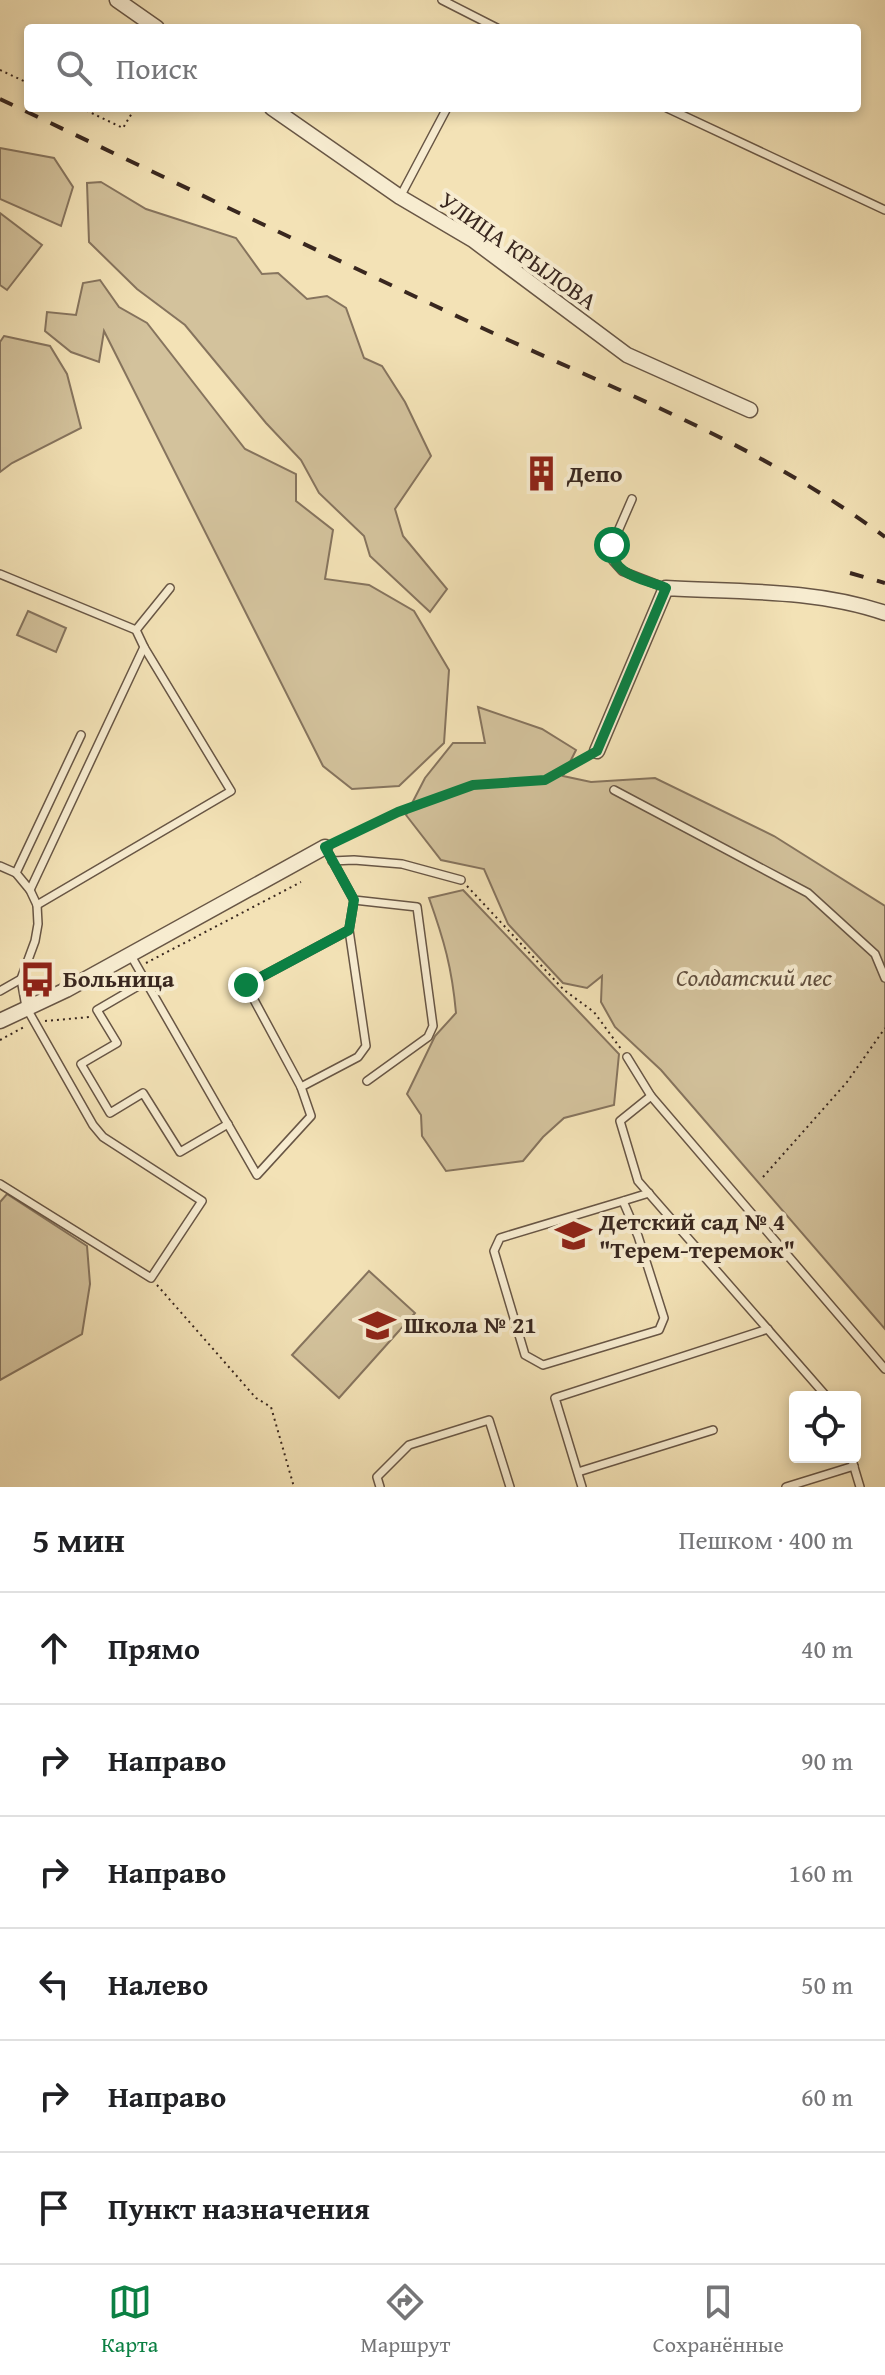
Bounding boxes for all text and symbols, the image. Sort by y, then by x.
search box [24,24,861,112]
icon: search [52,46,96,90]
text: Поиск [116,46,198,90]
street label: УЛИЦА КРЫЛОВА [432,183,605,318]
building icon: Депо [522,455,560,493]
place label: Депо [566,456,623,491]
route start [594,527,630,563]
bus stop icon: Больница [18,960,56,998]
park label: Солдатский лес [676,960,832,995]
place label: Больница [63,961,175,996]
route end [228,967,264,1003]
place label: Детский сад № 4 "Терем-теремок" [598,1204,795,1267]
school or university icon: Детский сад № 4 "Терем-теремок" [554,1217,592,1255]
school or university icon: Школа № 21 [359,1306,397,1344]
place label: Школа № 21 [404,1307,537,1342]
map controls [789,1391,861,1463]
button: locate [789,1391,861,1463]
text: 5 мин [32,1515,125,1564]
text: Пешком · 400 m [679,1520,853,1559]
icon: ahead [32,1626,76,1670]
text: Прямо [108,1626,200,1670]
text: 40 m [801,1629,853,1668]
icon: right [32,1738,76,1782]
text: Направо [108,1738,226,1782]
text: 90 m [801,1741,853,1780]
icon: right [32,1850,76,1894]
text: Направо [108,1850,226,1894]
text: 160 m [788,1853,853,1892]
icon: left [32,1962,76,2006]
text: Налево [108,1962,208,2006]
text: 50 m [801,1965,853,2004]
icon: right [32,2074,76,2118]
text: Направо [108,2074,226,2118]
text: 60 m [801,2077,853,2116]
icon: arrive [32,2186,76,2230]
text: Пункт назначения [108,2186,370,2230]
tab: Карта [101,2280,158,2360]
tab: Маршрут [360,2280,450,2360]
tab: Сохранённые [653,2280,784,2360]

